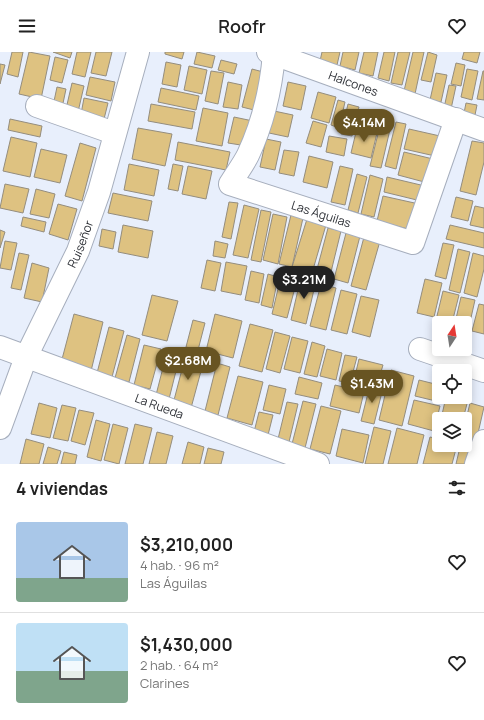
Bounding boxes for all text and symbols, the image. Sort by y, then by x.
text: Roofr [218,14,266,38]
icon: menu [16,15,38,37]
icon: heart [446,15,468,37]
street label: Halcones [326,66,381,100]
pin: $4.14M [331,109,397,143]
text: $4.14M [343,113,385,131]
street label: Las Águilas [289,196,354,231]
street label: Ruiseñor [63,217,97,270]
pin: $3.21M [271,266,337,300]
text: $3.21M [282,270,326,288]
north arrow [432,316,472,356]
map controls [432,316,472,452]
pin: $2.68M [155,347,221,381]
text: $2.68M [164,351,212,369]
button: locate [432,364,472,404]
pin: $1.43M [339,370,405,404]
text: $1.43M [350,374,394,392]
street label: La Rueda [133,389,186,422]
button: layers [432,412,472,452]
text: 4 viviendas [16,477,108,500]
icon: filters [446,477,468,499]
text: $3,210,000 [140,533,233,556]
icon: home [48,538,96,586]
icon: heart [446,551,468,573]
text: 4 hab. · 96 m² [140,556,219,574]
text: Las Águilas [140,574,207,592]
text: $1,430,000 [140,633,233,656]
icon: home [48,639,96,687]
icon: heart [446,652,468,674]
text: 2 hab. · 64 m² [140,656,218,674]
text: Clarines [140,674,189,692]

